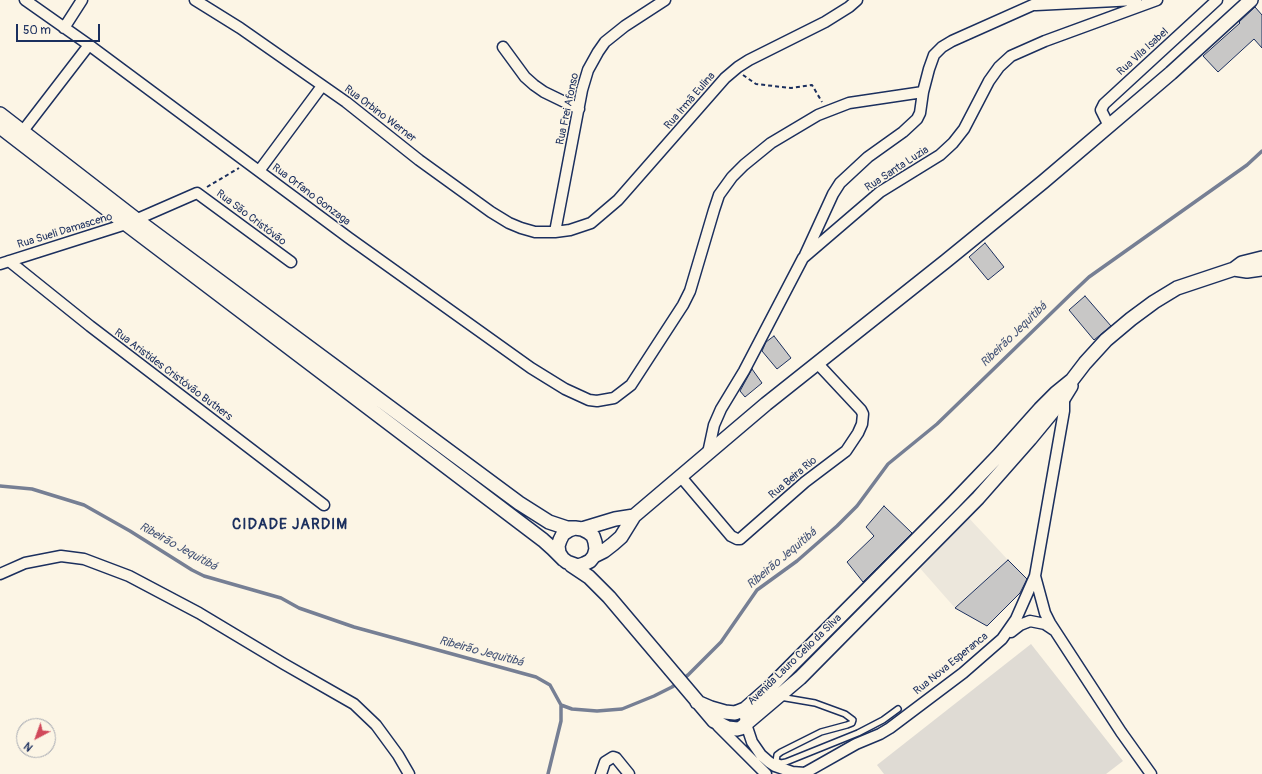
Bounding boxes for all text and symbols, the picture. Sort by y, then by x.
scale bar [18,16,102,42]
text: 50 m [23,23,51,38]
street label: Rua Vila Isabel [1115,25,1171,79]
street label: Rua Irmã Eulina [662,70,718,132]
street label: Rua Frei Afonso [554,72,582,146]
street label: Rua Orbino Werner [341,83,419,145]
street label: Rua Santa Luzia [863,144,931,194]
street label: Rua Orfano Gonzaga [269,161,353,229]
street label: Rua São Cristóvão [213,187,289,249]
street label: Rua Sueli Damasceno [16,210,114,252]
water label: Ribeirão Jequitibá [978,300,1050,370]
street label: Rua Aristides Cristóvão Buthers [111,326,235,424]
street label: Rua Beira Rio [766,454,820,502]
district label: CIDADE JARDIM [232,516,348,534]
water label: Ribeirão Jequitibá [137,520,219,574]
water label: Ribeirão Jequitibá [744,526,820,592]
street label: Avenida Lauro Celio da Silva [745,612,845,708]
street label: Rua Nova Esperanca [911,630,991,698]
water label: Ribeirão Jequitibá [437,634,525,670]
north arrow [16,718,56,758]
text: N [21,739,36,754]

